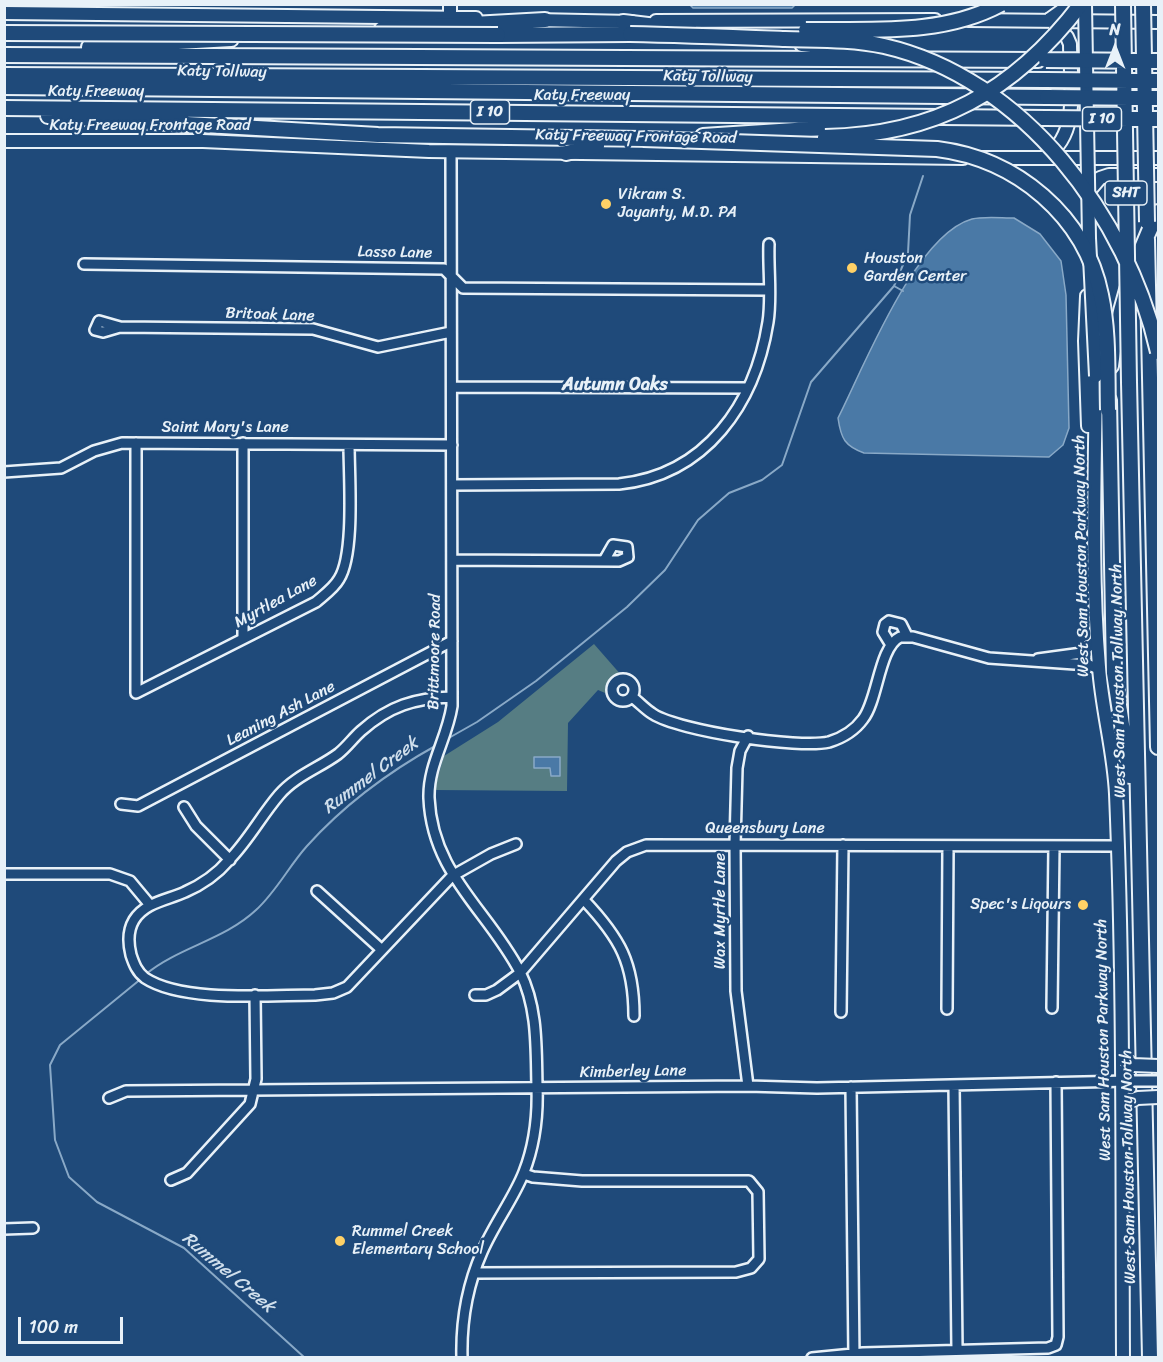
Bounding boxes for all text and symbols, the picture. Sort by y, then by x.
text: N [1109,15,1121,44]
north arrow [1085,18,1145,78]
street label: Katy Tollway [177,62,267,82]
street label: Katy Tollway [663,67,753,87]
street label: Katy Freeway [48,82,144,102]
street label: Katy Freeway [534,86,630,106]
road number: I 10 [470,100,510,124]
road number: I 10 [1082,107,1122,131]
street label: Katy Freeway Frontage Road [49,116,251,136]
street label: Katy Freeway Frontage Road [535,126,737,148]
road number: SHT [1105,181,1147,205]
place label: Vikram S. Jayanty, M.D. PA [618,185,737,223]
marker: Vikram S. Jayanty, M.D. PA [599,197,613,211]
street label: Lasso Lane [357,243,433,263]
place label: Houston Garden Center [864,249,967,287]
marker: Houston Garden Center [845,261,859,275]
street label: Britoak Lane [225,304,315,326]
district label: Autumn Oaks [562,374,668,396]
street label: Saint Mary's Lane [161,418,289,438]
street label: West Sam Houston Parkway North [1070,435,1094,677]
street label: West Sam Houston Tollway North [1107,564,1131,798]
street label: Myrtlea Lane [231,571,321,633]
street label: Brittmoore Road [424,594,446,710]
street label: Leaning Ash Lane [223,677,339,751]
water label: Rummel Creek [319,733,423,819]
street label: Queensbury Lane [705,819,825,839]
street label: Wax Myrtle Lane [711,853,731,969]
place label: Spec's Liqours [970,895,1071,915]
marker: Spec's Liqours [1076,898,1090,912]
street label: West Sam Houston Parkway North [1092,919,1116,1161]
street label: West Sam Houston Tollway North [1117,1050,1141,1284]
street label: Kimberley Lane [579,1061,687,1083]
place label: Rummel Creek Elementary School [352,1222,484,1260]
water label: Rummel Creek [177,1228,279,1318]
marker: Rummel Creek Elementary School [333,1234,347,1248]
scale bar [21,1305,126,1343]
text: 100 m [29,1311,78,1343]

